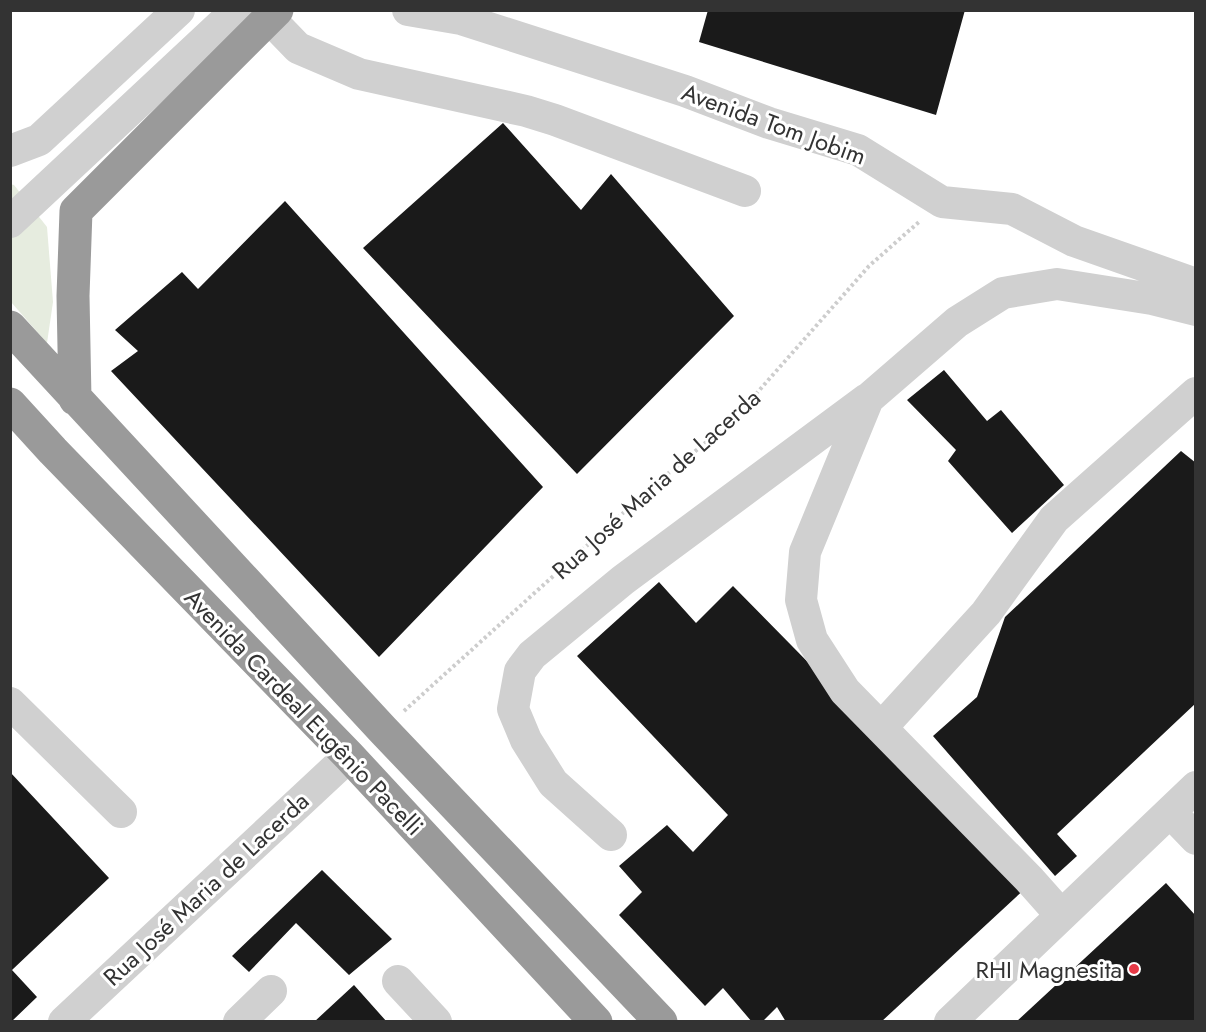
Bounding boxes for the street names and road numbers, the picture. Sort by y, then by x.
street label: Avenida Tom Jobim [677,74,871,174]
street label: Rua José Maria de Lacerda [544,381,768,587]
street label: Avenida Cardeal Eugênio Pacelli [176,581,432,843]
street label: Rua José Maria de Lacerda [95,784,317,994]

